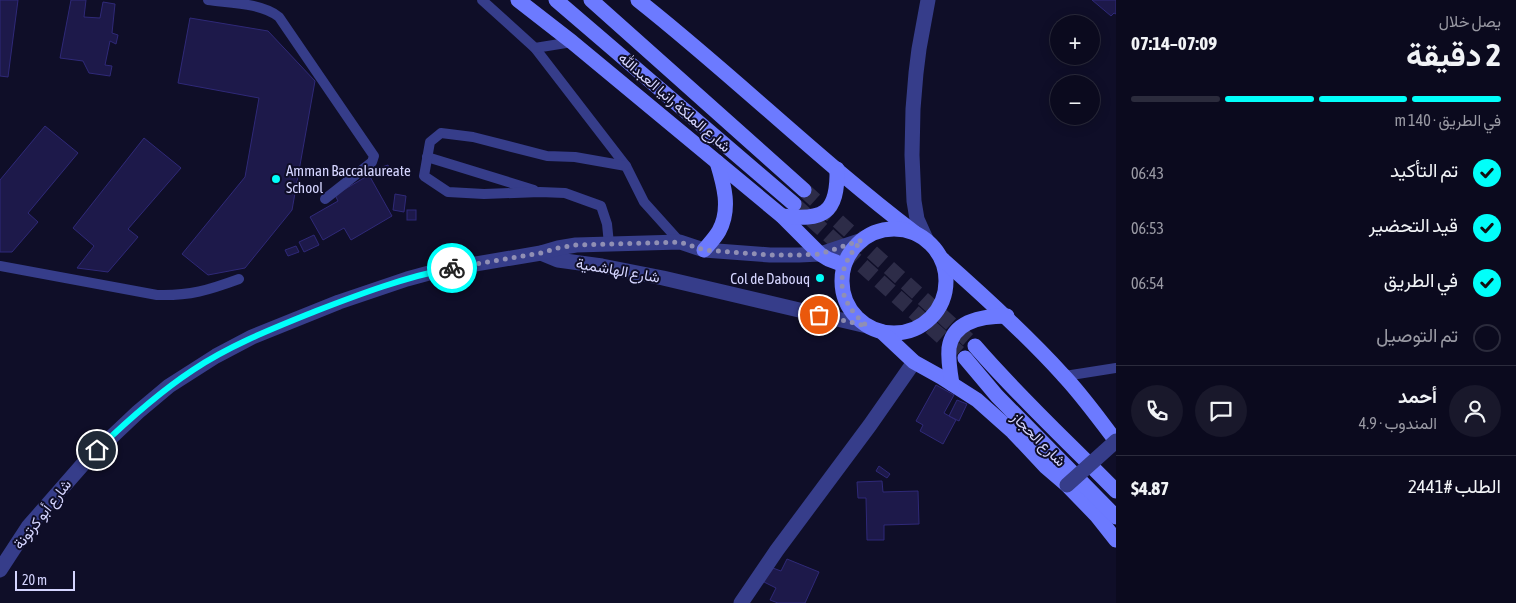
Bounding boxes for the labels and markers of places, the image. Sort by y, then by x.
place label: Amman Baccalaureate School [286,162,411,196]
marker: Amman Baccalaureate School [270,173,282,185]
place label: Col de Dabouq [730,270,810,287]
marker: Col de Dabouq [814,272,826,284]
pin [798,294,840,336]
pin [76,429,118,471]

